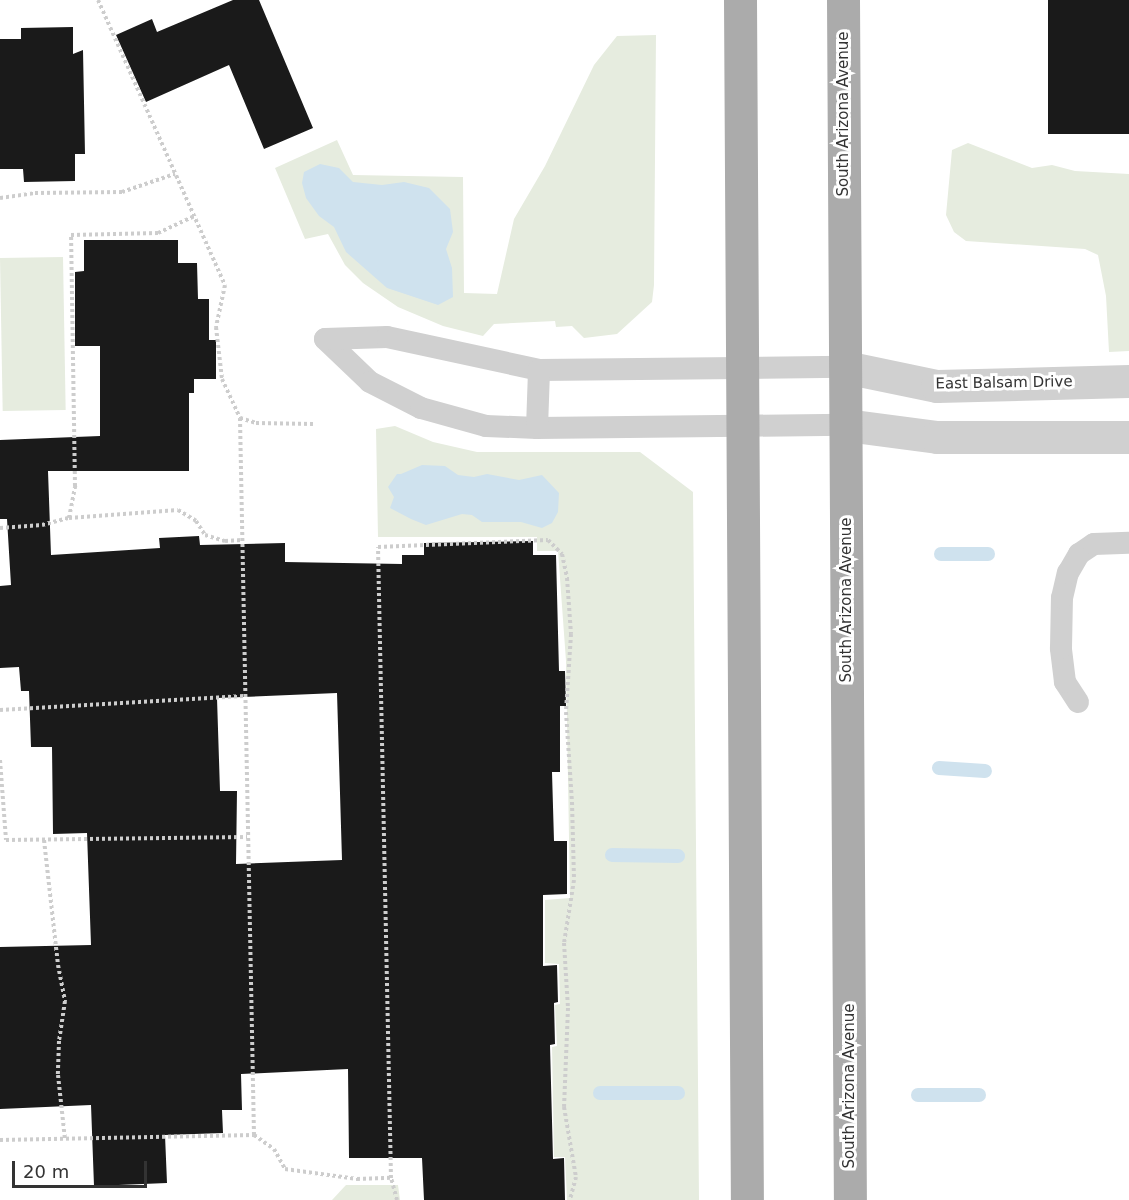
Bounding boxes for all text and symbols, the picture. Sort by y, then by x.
street label: South Arizona Avenue [835,31,853,197]
street label: East Balsam Drive [935,373,1073,393]
street label: South Arizona Avenue [838,517,856,683]
street label: South Arizona Avenue [841,1003,859,1169]
scale bar [15,1149,150,1187]
text: 20 m [23,1161,69,1182]

